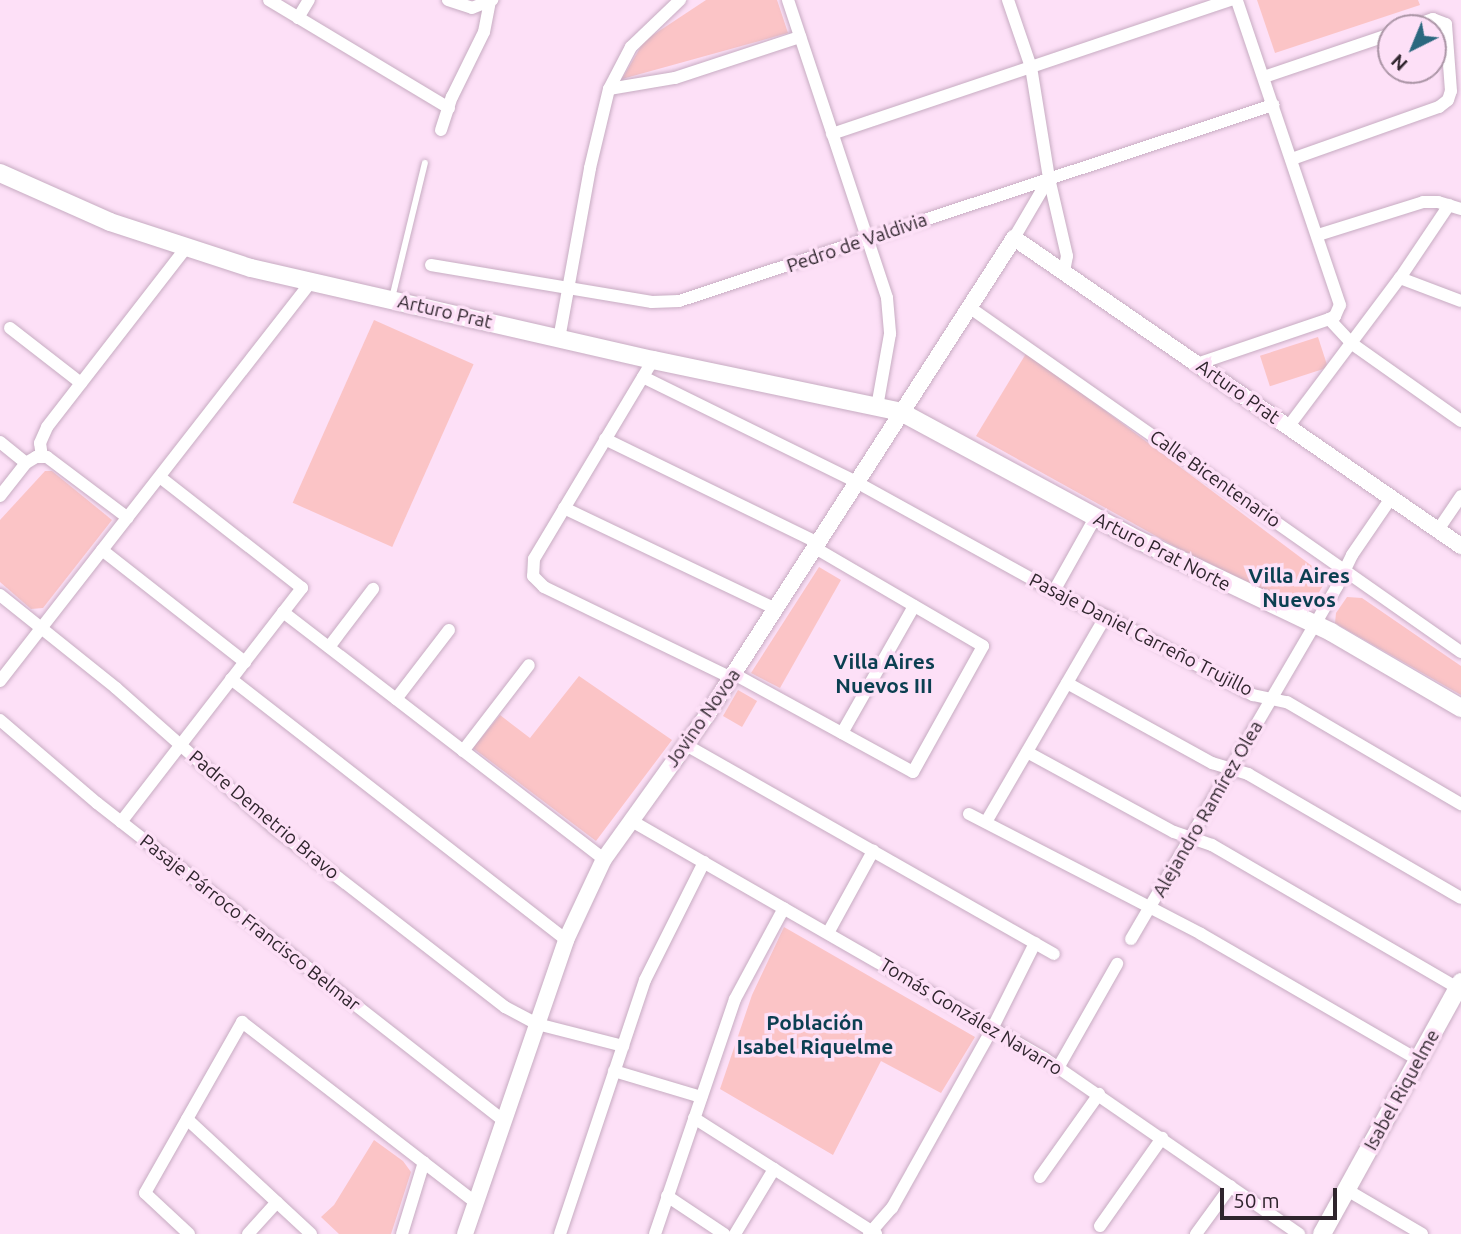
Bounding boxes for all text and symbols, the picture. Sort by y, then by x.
north arrow [1377,14,1447,84]
text: N [1386,50,1412,76]
street label: Pedro de Valdivia [784,208,930,278]
street label: Arturo Prat [396,290,494,334]
street label: Arturo Prat [1192,355,1284,429]
street label: Calle Bicentenario [1145,425,1285,533]
street label: Arturo Prat Norte [1090,508,1234,596]
district label: Villa Aires Nuevos [1248,562,1350,612]
street label: Pasaje Daniel Carreño Trujillo [1025,569,1257,701]
district label: Villa Aires Nuevos III [833,648,935,698]
street label: Jovino Novoa [661,664,745,772]
street label: Alejandro Ramírez Olea [1148,717,1268,901]
street label: Padre Demetrio Bravo [184,746,344,884]
street label: Pasaje Párroco Francisco Belmar [135,830,365,1016]
street label: Tomás González Navarro [876,953,1066,1081]
district label: Población Isabel Riquelme [737,1009,893,1059]
street label: Isabel Riquelme [1359,1026,1445,1154]
scale bar [1223,1174,1340,1218]
text: 50 m [1233,1188,1280,1212]

